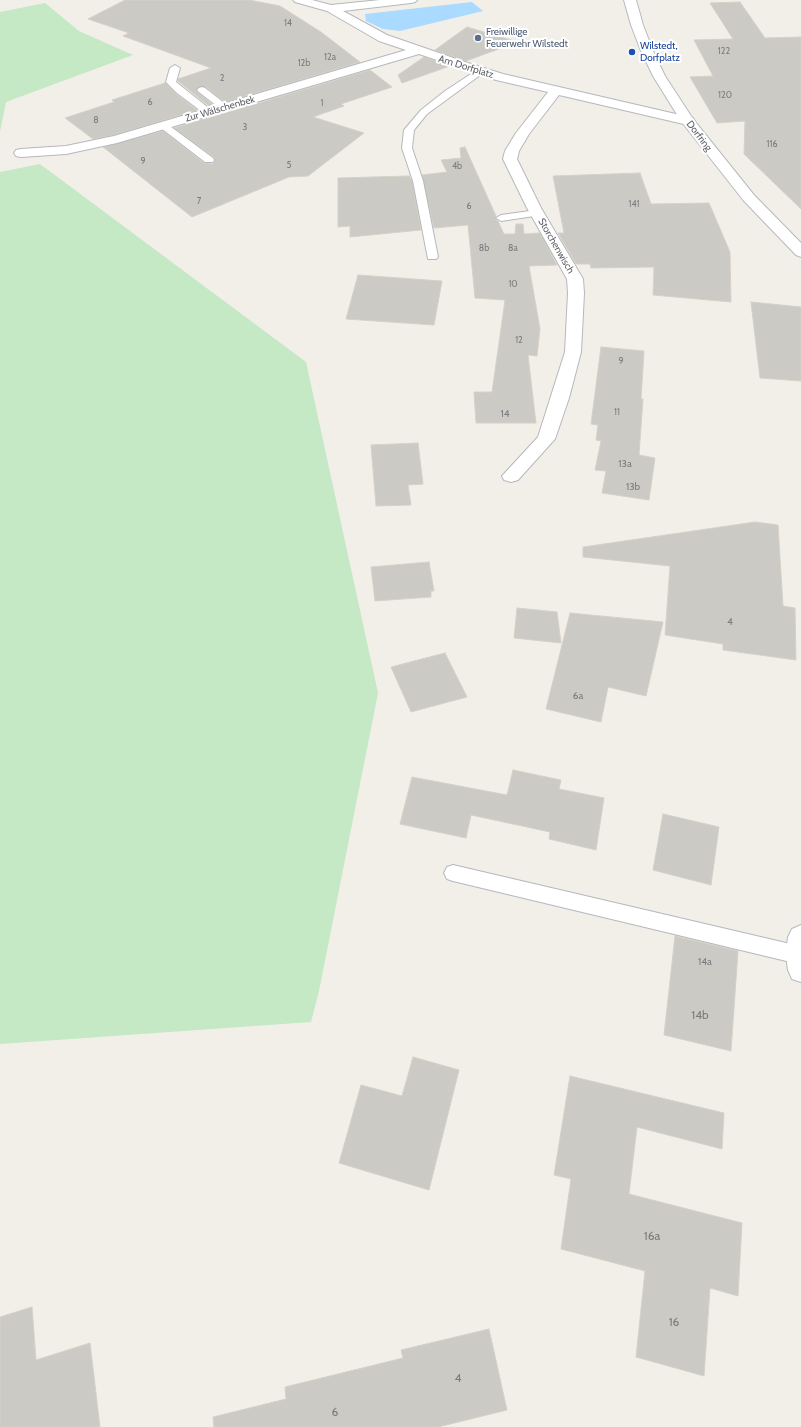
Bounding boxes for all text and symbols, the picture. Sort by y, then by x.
house number: 14 [284,18,292,28]
place label: Freiwillige Feuerwehr Wilstedt [486,26,568,50]
marker: Freiwillige Feuerwehr Wilstedt [473,33,483,43]
place label: Wilstedt, Dorfplatz [640,40,680,64]
house number: 122 [718,46,730,56]
marker: Wilstedt, Dorfplatz [627,47,637,57]
house number: 12a [324,52,336,62]
street label: Am Dorfplatz [437,53,495,81]
house number: 12b [298,58,310,68]
house number: 2 [220,73,224,83]
house number: 120 [718,90,732,100]
street label: Zur Wälschenbek [184,93,256,125]
house number: 6 [147,97,153,107]
house number: 1 [321,98,323,108]
house number: 8 [93,115,99,125]
street label: Dorfring [684,118,714,154]
house number: 3 [243,122,247,132]
house number: 116 [767,139,777,149]
house number: 9 [140,156,146,166]
house number: 5 [287,160,291,170]
house number: 4b [452,161,462,171]
house number: 7 [197,196,201,206]
house number: 141 [628,199,640,209]
house number: 6 [466,201,472,211]
street label: Storchenwisch [535,216,577,276]
house number: 8b [479,243,489,253]
house number: 8a [508,243,518,253]
house number: 10 [508,279,518,289]
house number: 12 [515,335,523,345]
house number: 9 [618,356,624,366]
house number: 11 [614,407,620,417]
house number: 14 [500,408,510,420]
house number: 13a [618,458,632,470]
house number: 13b [626,481,640,493]
house number: 4 [727,616,733,628]
house number: 6a [573,690,583,702]
house number: 14a [698,956,712,968]
house number: 14b [691,1008,709,1022]
house number: 16a [644,1229,660,1243]
house number: 16 [669,1315,679,1329]
house number: 4 [455,1371,461,1385]
house number: 6 [332,1405,338,1419]

